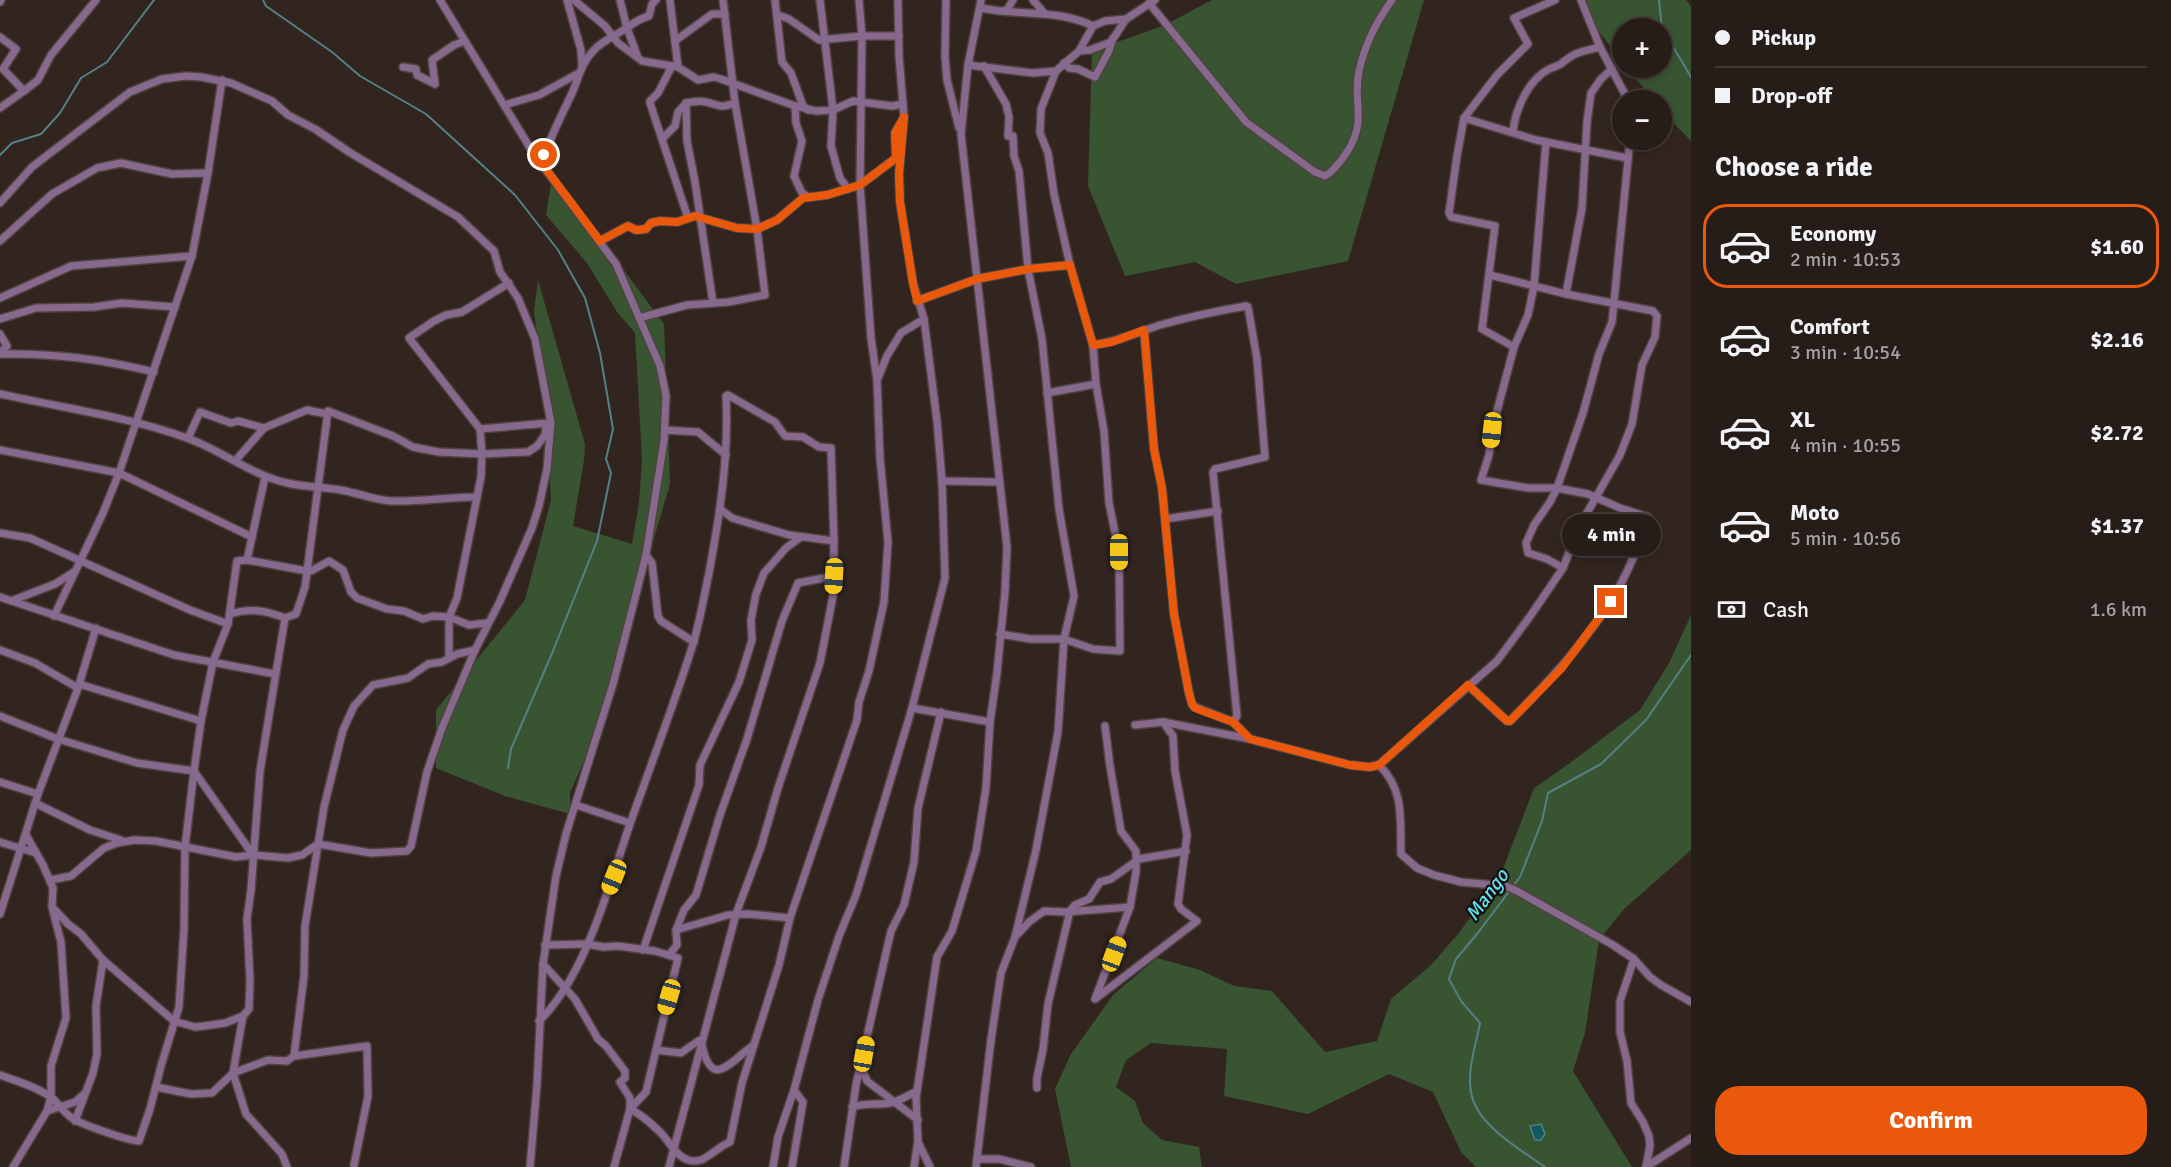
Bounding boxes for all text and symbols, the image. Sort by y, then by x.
map controls [1612,18,1672,150]
button: + [1612,18,1672,78]
text: Pickup [1751,24,1816,51]
text: Drop-off [1751,82,1832,109]
button: − [1612,90,1672,150]
route start [530,141,557,168]
text: Choose a ride [1715,151,1873,184]
icon: car [1718,219,1772,273]
text: Economy [1790,220,1876,247]
text: $1.60 [2090,233,2144,260]
text: 2 min · 10:53 [1790,247,1901,272]
icon: car [1718,312,1772,366]
text: Comfort [1790,313,1870,340]
text: $2.16 [2090,326,2144,353]
text: 3 min · 10:54 [1790,340,1901,365]
icon: car [1718,405,1772,459]
text: XL [1790,406,1815,433]
car [1481,411,1503,449]
text: $2.72 [2090,419,2144,446]
text: 4 min · 10:55 [1790,433,1901,458]
icon: car [1718,498,1772,552]
text: Moto [1790,499,1839,526]
text: $1.37 [2090,512,2144,539]
callout: 4 min [1562,515,1660,557]
text: 4 min [1587,522,1636,547]
text: 5 min · 10:56 [1790,526,1901,551]
car [1110,534,1128,570]
car [824,558,844,594]
route end [1597,588,1624,615]
icon: cash [1715,593,1748,626]
text: Cash [1763,596,1809,623]
text: 1.6 km [2090,597,2147,622]
car [599,857,629,897]
water label: Mango [1460,863,1515,926]
car [1099,934,1129,974]
car [655,977,683,1017]
car [852,1035,876,1073]
button: Confirm [1715,1086,2147,1155]

